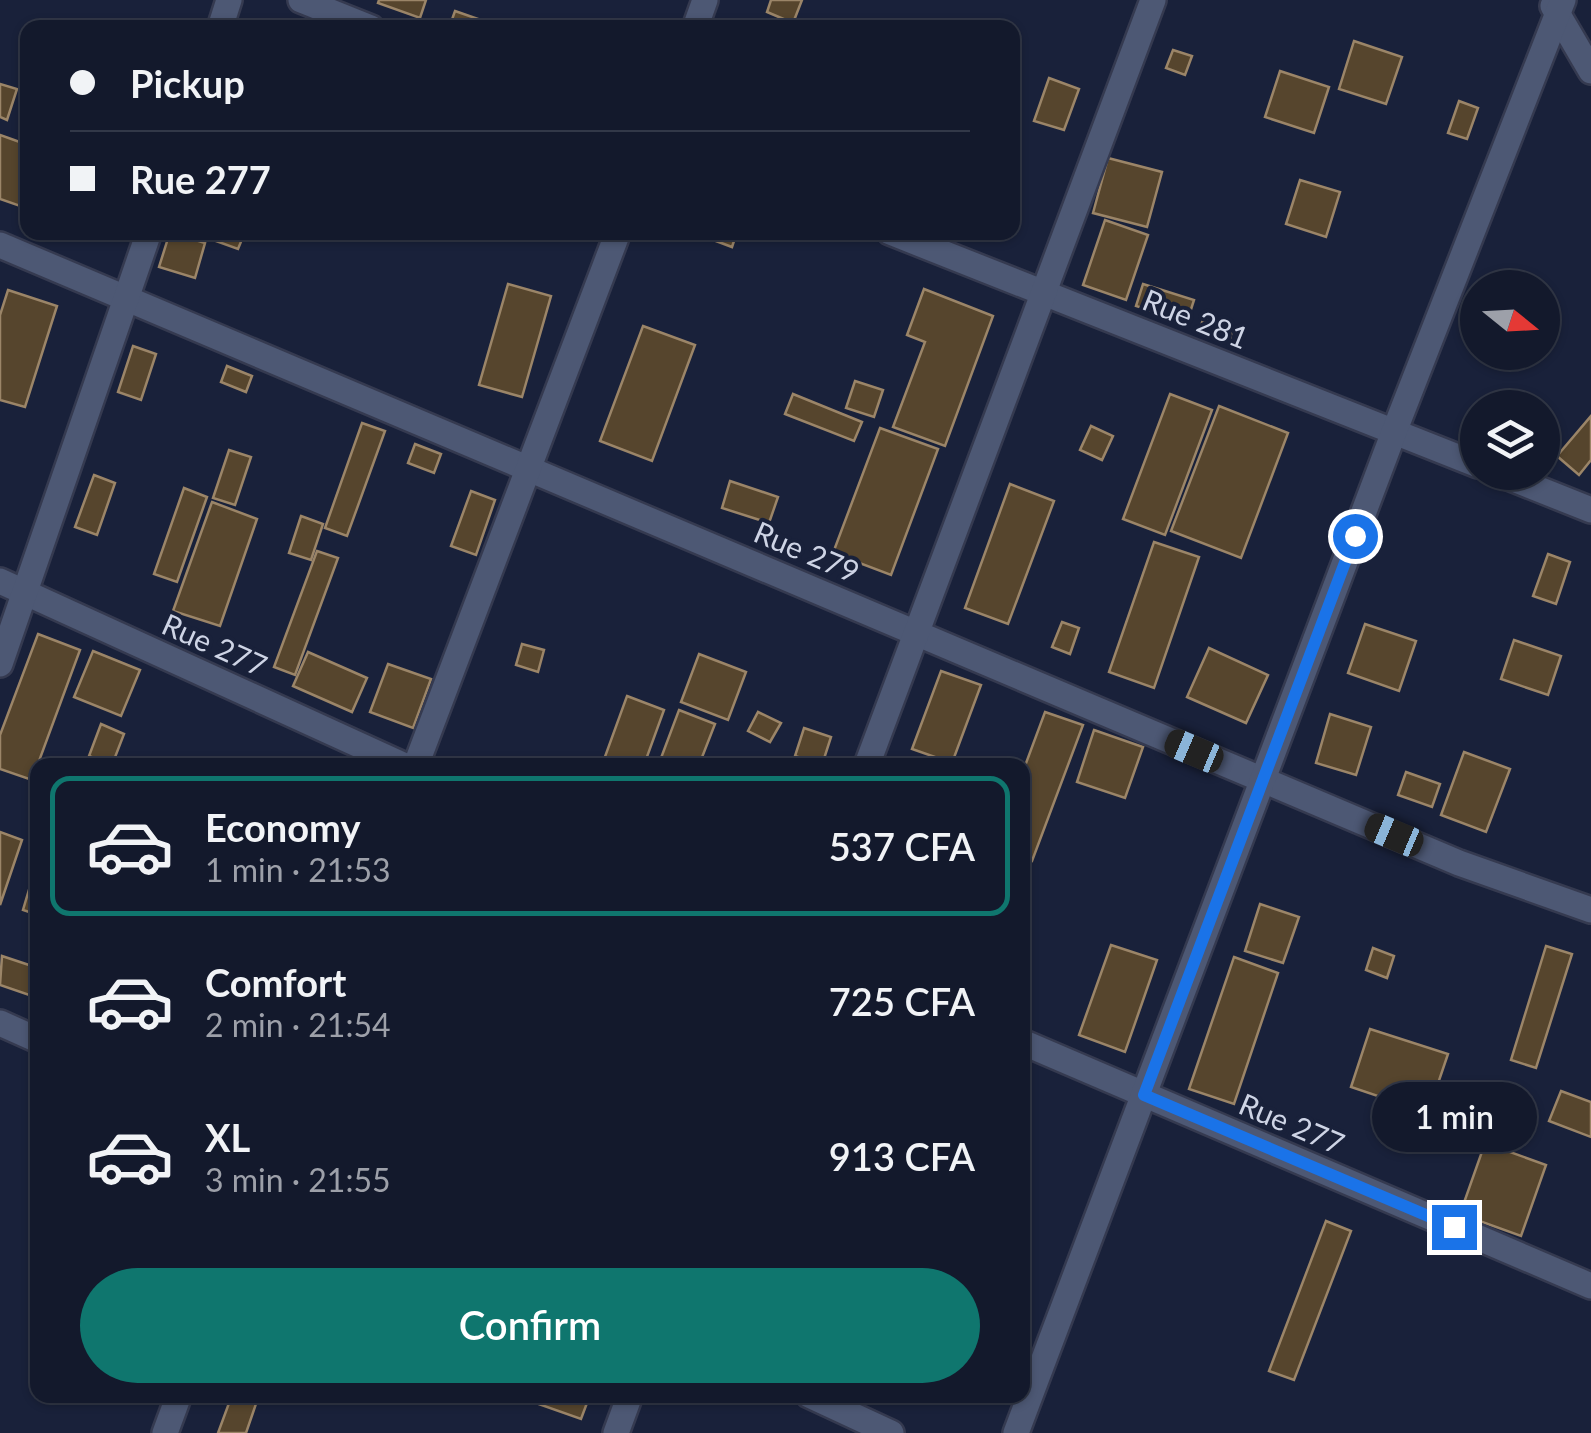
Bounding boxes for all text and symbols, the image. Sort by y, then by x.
text: Pickup [130,60,245,106]
text: Rue 277 [130,156,271,202]
north arrow [1460,270,1560,370]
map controls [1460,270,1560,490]
street label: Rue 281 [1138,281,1254,355]
button: layers [1460,390,1560,490]
street label: Rue 279 [749,513,865,589]
route start [1333,514,1378,559]
street label: Rue 277 [157,605,273,683]
car [1161,725,1227,777]
icon: car [85,801,175,891]
text: Economy [205,804,360,850]
car [1361,809,1427,861]
text: 537 CFA [829,823,975,869]
text: 1 min · 21:53 [205,850,391,889]
icon: car [85,956,175,1046]
text: Comfort [205,959,346,1005]
text: 725 CFA [829,978,975,1024]
text: 2 min · 21:54 [205,1005,391,1044]
callout: 1 min [1372,1082,1536,1152]
street label: Rue 277 [1234,1085,1350,1161]
text: 1 min [1415,1097,1494,1136]
icon: car [85,1111,175,1201]
text: XL [205,1114,250,1160]
text: 913 CFA [829,1133,975,1179]
text: 3 min · 21:55 [205,1160,391,1199]
route end [1432,1205,1477,1250]
button: Confirm [80,1268,980,1383]

